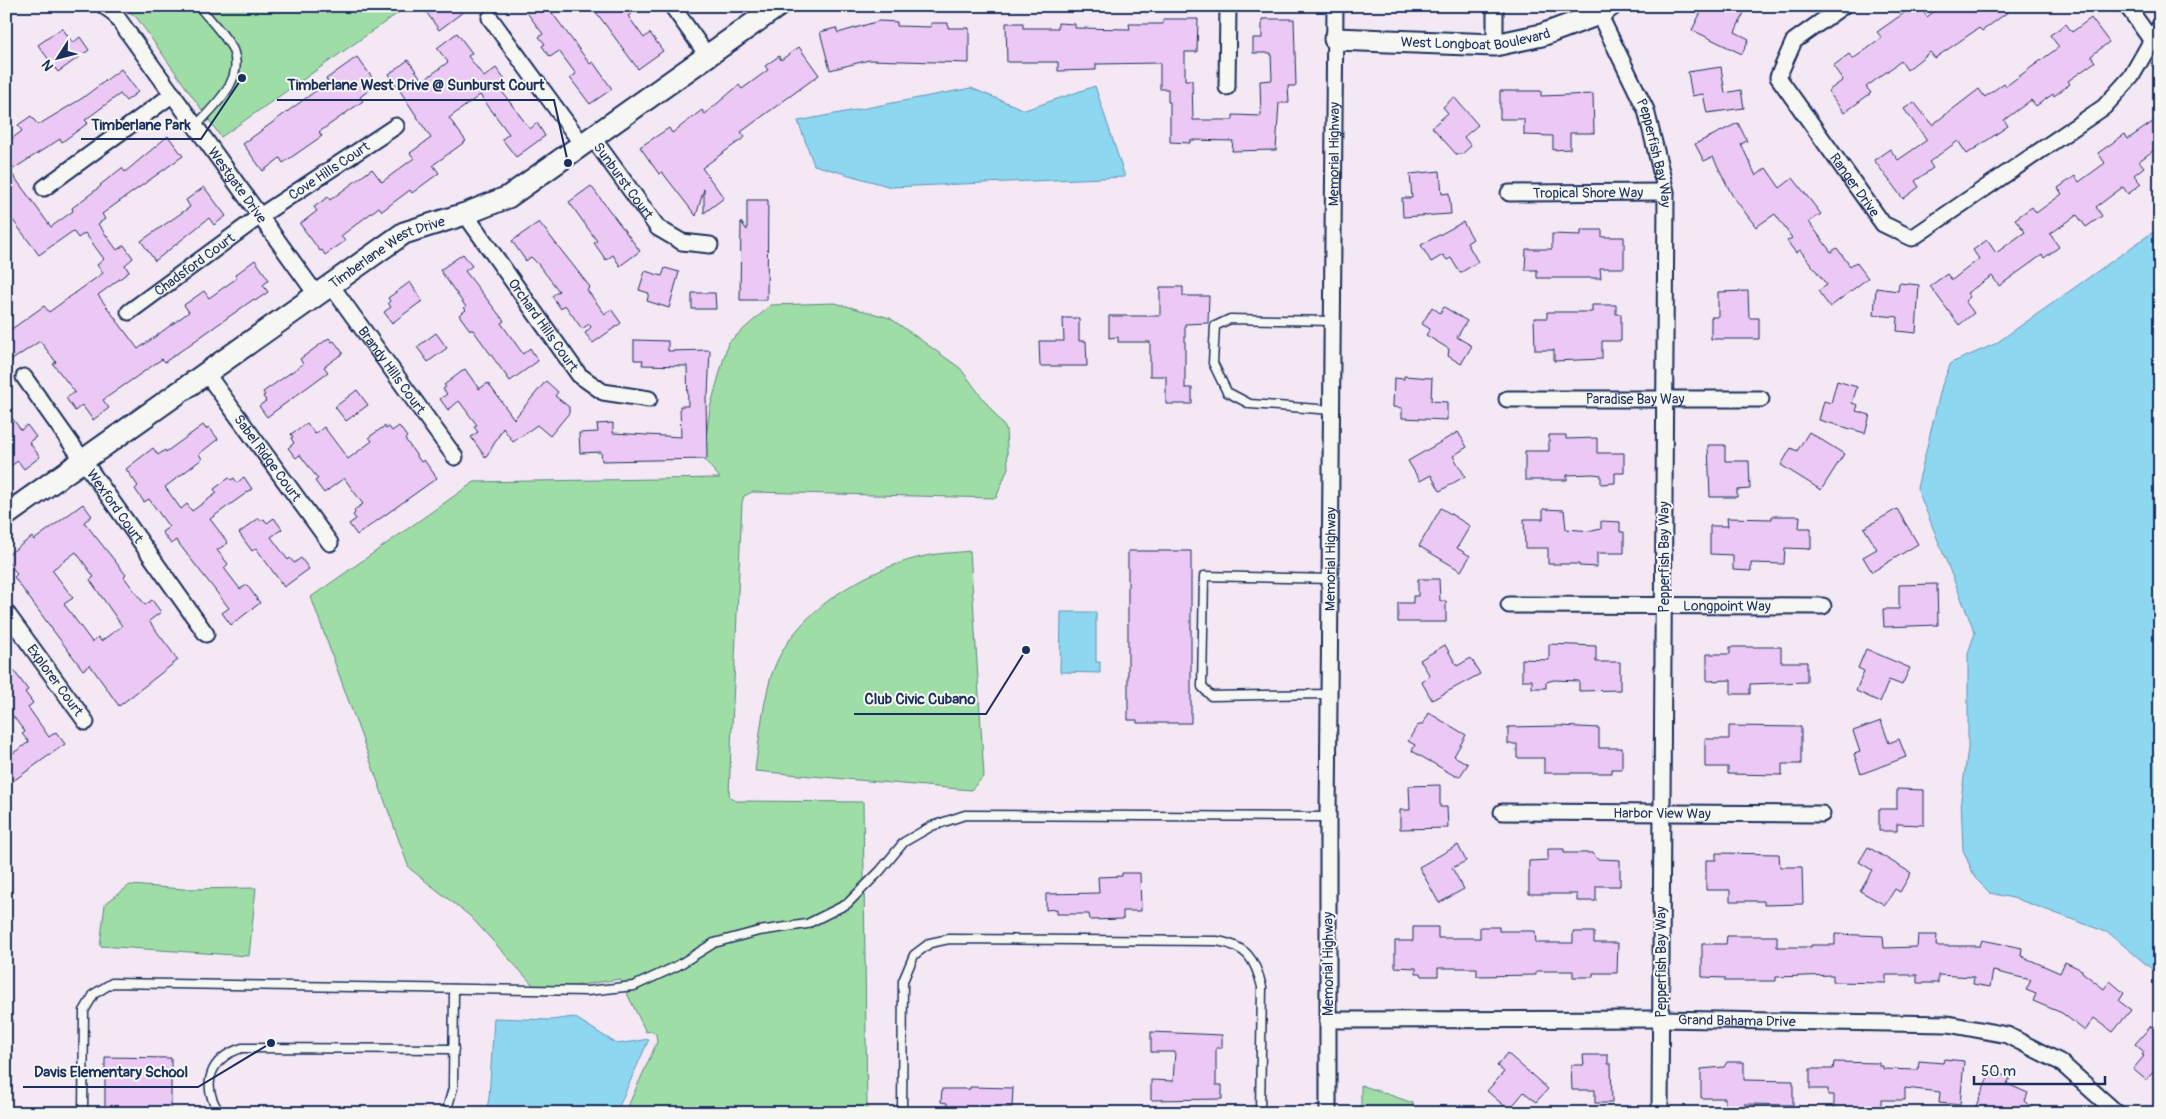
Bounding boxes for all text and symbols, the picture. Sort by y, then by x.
street label: West Longboat Boulevard [1400,24,1553,54]
north arrow [32,32,82,82]
text: N [38,57,58,74]
callout: Timberlane West Drive @ Sunburst Court [277,70,554,100]
text: Timberlane West Drive @ Sunburst Court [286,76,546,95]
street label: Pepperfish Bay Way [1633,96,1675,208]
street label: Memorial Highway [1325,102,1343,206]
callout: Timberlane Park [81,109,201,139]
text: Timberlane Park [90,116,192,135]
street label: Cove Hills Court [285,137,373,203]
street label: Sunburst Court [590,139,657,223]
street label: Westgate Drive [205,144,271,226]
street label: Ranger Drive [1827,150,1883,220]
street label: Tropical Shore Way [1533,184,1643,201]
street label: Timberlane West Drive [326,212,447,292]
street label: Chadsford Court [151,229,238,299]
street label: Orchard Hills Court [505,275,583,375]
street label: Brandy Hills Court [355,323,430,417]
street label: Paradise Bay Way [1586,391,1684,408]
street label: Sabel Ridge Court [231,411,305,505]
street label: Wexford Court [83,466,148,547]
street label: Pepperfish Bay Way [1656,501,1673,613]
street label: Memorial Highway [1321,507,1339,611]
street label: Longpoint Way [1683,597,1771,614]
street label: Explorer Court [24,641,87,719]
callout: Club Civic Cubano [854,684,986,714]
text: Club Civic Cubano [864,690,976,709]
street label: Harbor View Way [1613,804,1711,822]
street label: Pepperfish Bay Way [1653,906,1670,1018]
street label: Memorial Highway [1320,912,1337,1016]
street label: Grand Bahama Drive [1678,1011,1796,1030]
scale bar [1974,1054,2105,1086]
callout: Davis Elementary School [23,1057,198,1087]
text: 50 m [1981,1062,2016,1081]
text: Davis Elementary School [34,1063,188,1082]

